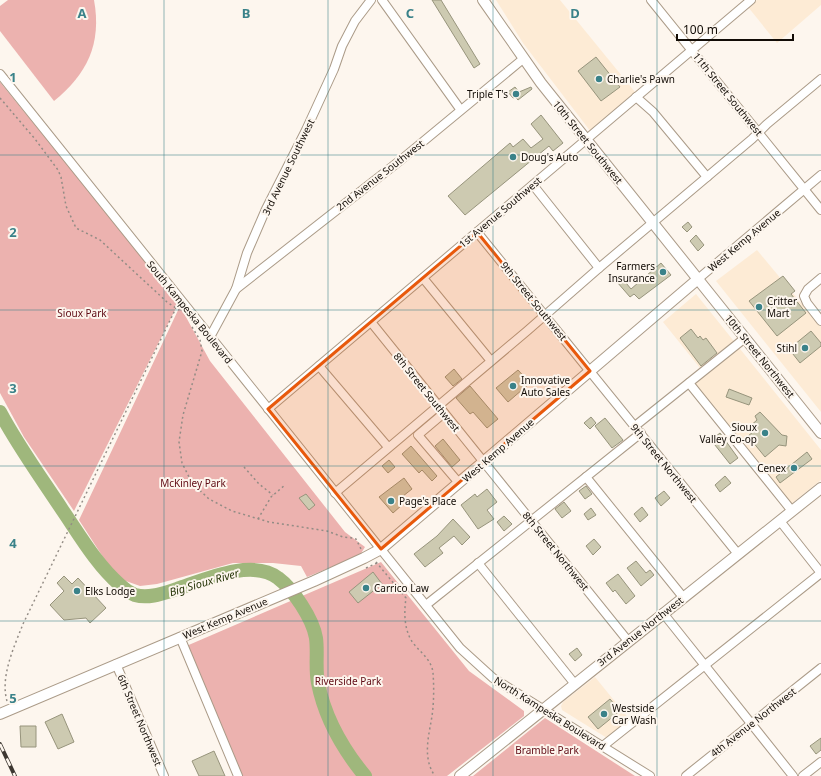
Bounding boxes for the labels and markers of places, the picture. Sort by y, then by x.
place label: Charlie's Pawn [607,72,675,86]
marker: Charlie's Pawn [594,74,604,84]
place label: Triple T's [467,87,508,101]
marker: Triple T's [511,89,521,99]
place label: Doug's Auto [521,150,578,164]
marker: Doug's Auto [508,152,518,162]
place label: Farmers Insurance [608,259,655,285]
marker: Farmers Insurance [658,267,668,277]
place label: Critter Mart [767,294,797,320]
marker: Critter Mart [754,302,764,312]
place label: Stihl [777,341,797,355]
marker: Stihl [800,343,810,353]
place label: Innovative Auto Sales [521,373,571,399]
marker: Innovative Auto Sales [508,381,518,391]
place label: Sioux Valley Co-op [700,420,758,446]
marker: Sioux Valley Co-op [760,428,770,438]
place label: Cenex [757,461,787,475]
marker: Cenex [789,463,799,473]
place label: Page's Place [399,494,457,508]
marker: Page's Place [386,496,396,506]
place label: Carrico Law [374,581,429,595]
marker: Carrico Law [361,583,371,593]
place label: Elks Lodge [85,584,135,598]
marker: Elks Lodge [72,586,82,596]
place label: Westside Car Wash [612,701,656,727]
marker: Westside Car Wash [599,709,609,719]

